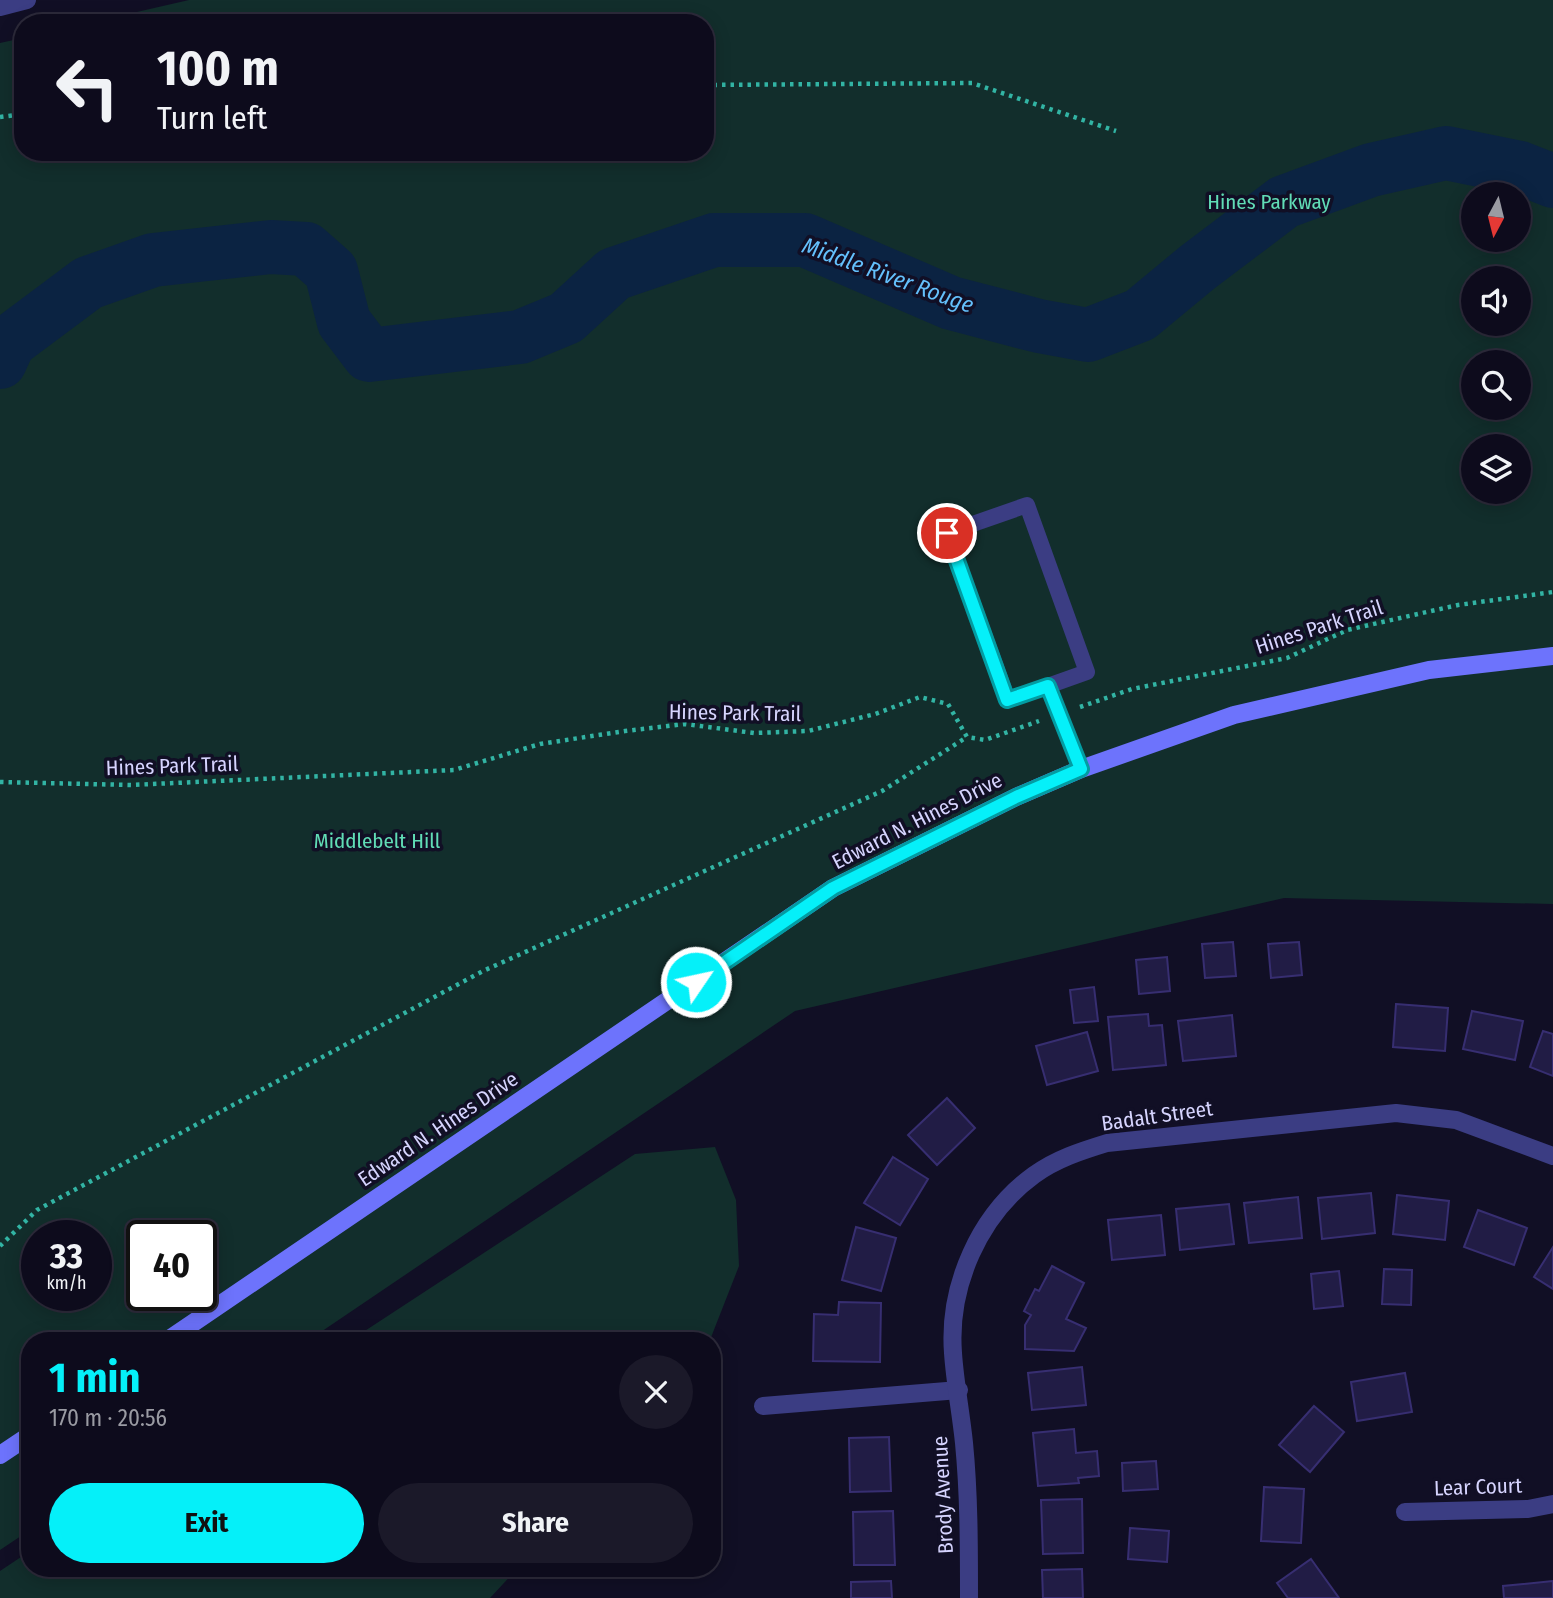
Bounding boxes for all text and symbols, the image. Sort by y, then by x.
text: 100 m [157,39,279,98]
icon: left [42,42,133,133]
text: Turn left [157,99,267,137]
north arrow [1461,182,1531,252]
map controls [1461,182,1531,504]
park label: Hines Parkway [1207,189,1331,215]
water label: Middle River Rouge [799,231,978,319]
button: sound [1461,266,1531,336]
button: search [1461,350,1531,420]
button: layers [1461,434,1531,504]
pin [917,503,977,563]
icon: arrive [928,514,966,552]
street label: Hines Park Trail [1252,594,1386,660]
street label: Hines Park Trail [669,699,802,727]
street label: Hines Park Trail [105,751,239,781]
street label: Edward N. Hines Drive [828,767,1006,875]
park label: Middlebelt Hill [314,828,441,854]
position arrow [659,945,733,1019]
street label: Edward N. Hines Drive [353,1066,523,1192]
street label: Badalt Street [1100,1095,1214,1137]
speed limit sign: 40 [126,1220,217,1311]
text: 33 [50,1235,83,1277]
text: km/h [46,1272,87,1294]
text: 1 min [49,1353,140,1403]
button: close [619,1355,693,1429]
text: 170 m · 20:56 [49,1404,167,1432]
street label: Brody Avenue [927,1435,959,1555]
street label: Lear Court [1434,1472,1523,1502]
button: Exit [49,1483,364,1563]
button: Share [378,1483,693,1563]

